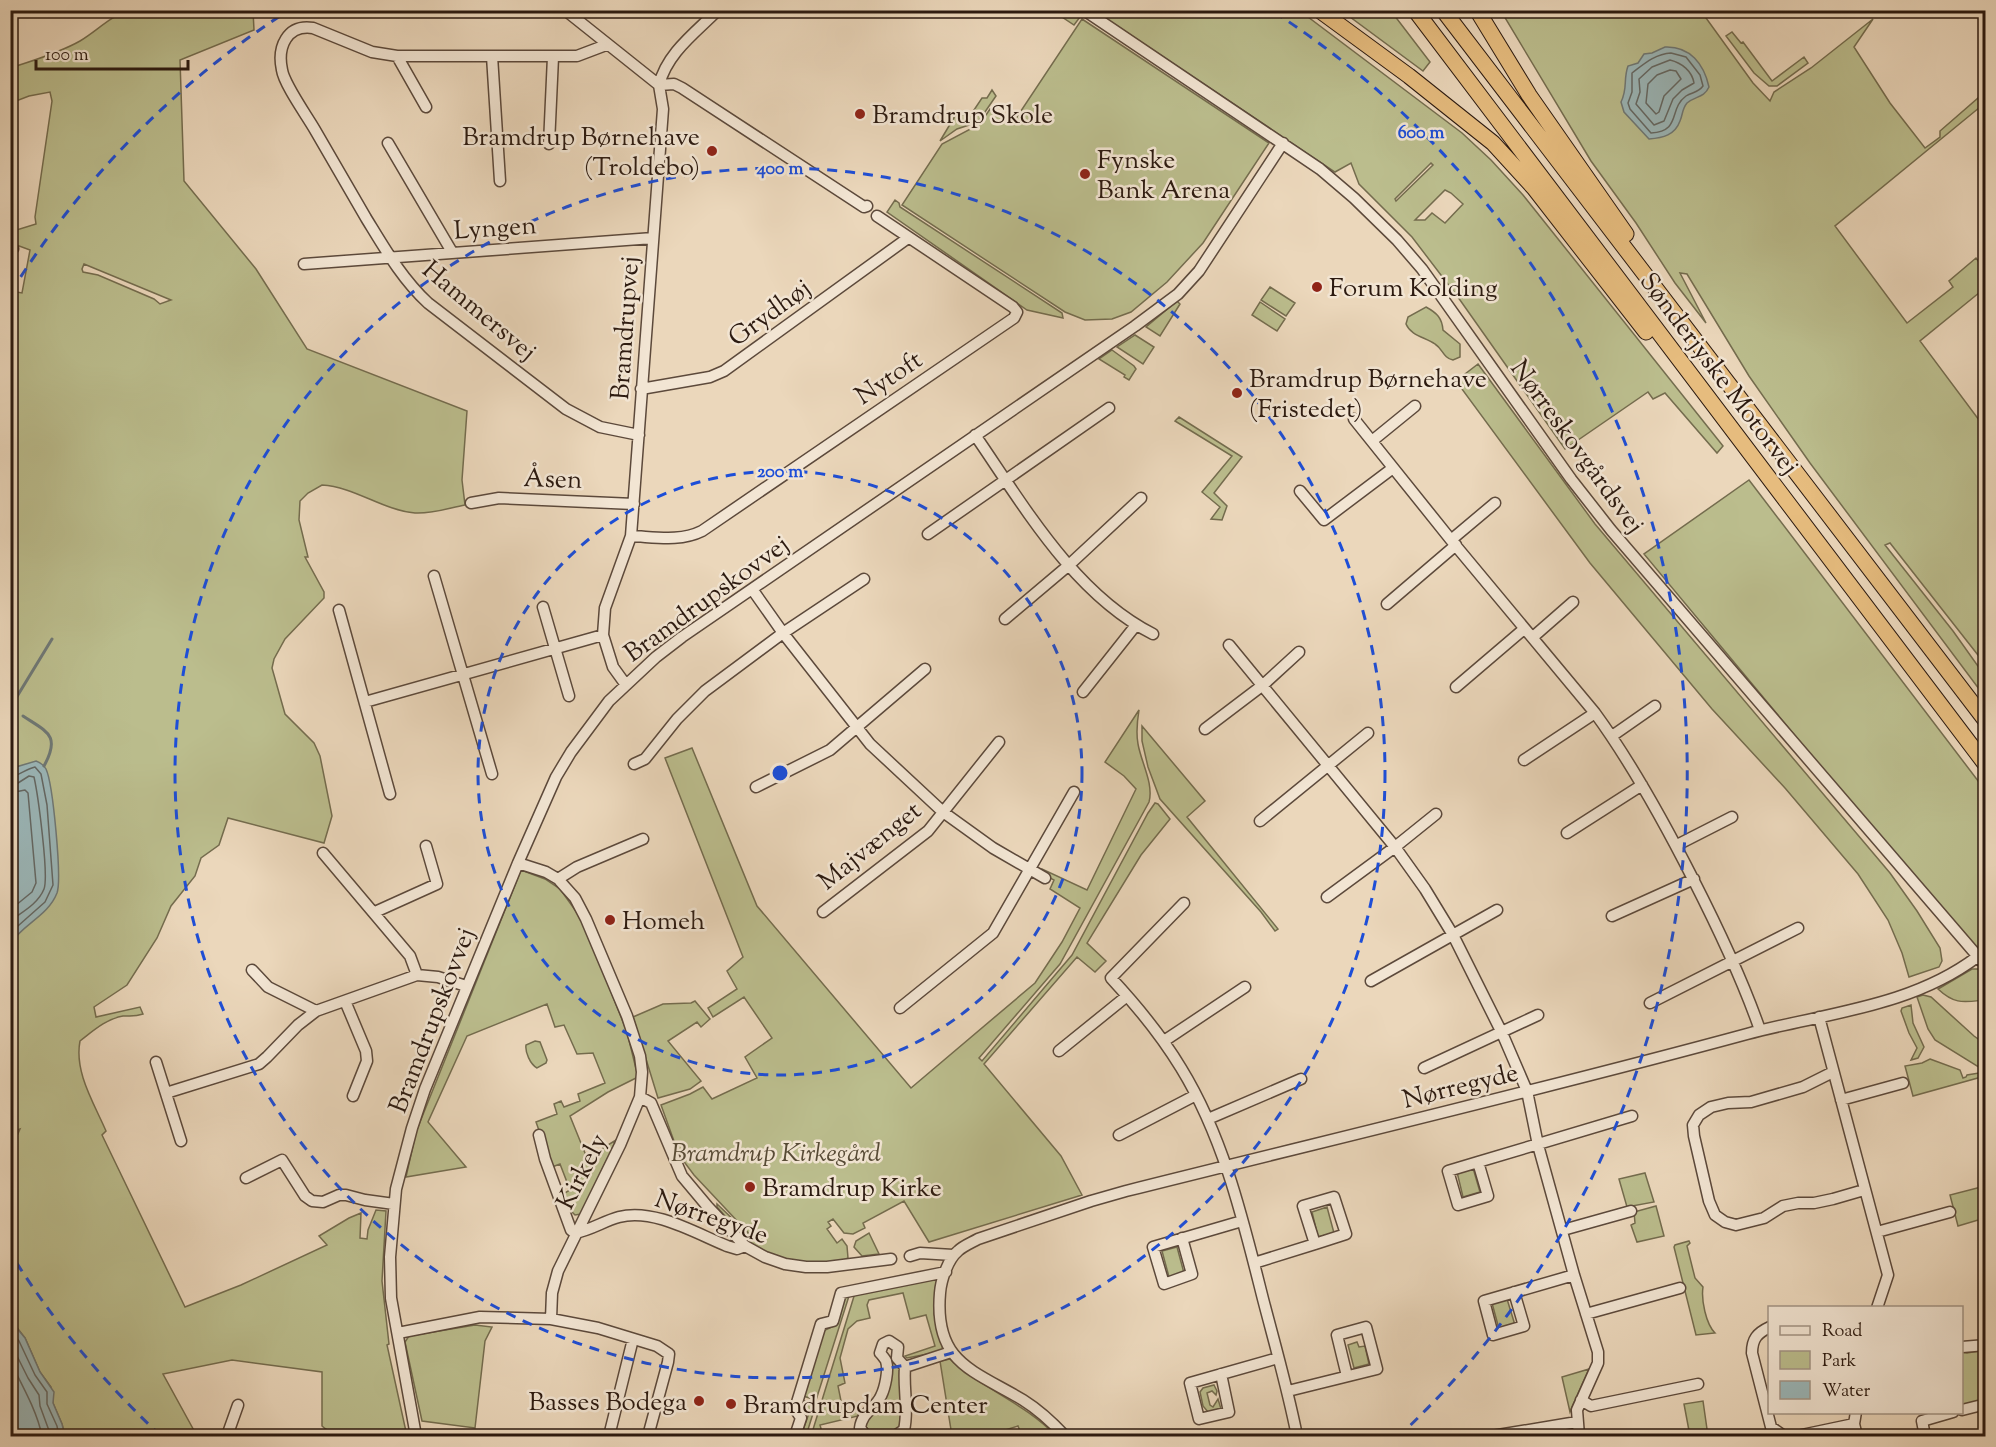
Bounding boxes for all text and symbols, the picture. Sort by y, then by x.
scale bar [36,33,188,71]
text: 100 m [45,43,89,69]
place label: Bramdrup Skole [872,98,1053,135]
marker: Bramdrup Skole [853,107,867,121]
place label: Bramdrup Børnehave (Troldebo) [462,120,700,187]
text: 600 m [1398,121,1444,147]
place label: Fynske Bank Arena [1097,143,1230,210]
marker: Bramdrup Børnehave (Troldebo) [705,144,719,158]
text: 400 m [756,157,803,183]
marker: Fynske Bank Arena [1078,167,1092,181]
street label: Lyngen [452,208,538,251]
street label: Hammersvej [413,253,544,371]
street label: Bramdrupvej [603,255,650,401]
street label: Sønderjyske Motorvej [1629,265,1807,484]
street label: Grydhøj [721,271,820,357]
place label: Forum Kolding [1329,271,1498,308]
marker: Forum Kolding [1310,280,1324,294]
street label: Nytoft [848,343,931,415]
street label: Nørreskovgårdsvej [1500,353,1652,542]
place label: Bramdrup Børnehave (Fristedet) [1249,362,1487,429]
marker: Bramdrup Børnehave (Fristedet) [1230,386,1244,400]
text: 200 m [757,460,803,486]
street label: Åsen [523,461,583,500]
street label: Bramdrupskovvej [617,527,798,673]
centre of rings [770,763,790,783]
street label: Majvænget [811,794,930,900]
place label: Homeh [622,904,705,941]
marker: Homeh [603,913,617,927]
street label: Bramdrupskovvej [381,923,486,1119]
street label: Nørregyde [1399,1055,1522,1120]
street label: Kirkely [548,1127,618,1217]
park label: Bramdrup Kirkegård [671,1136,881,1173]
place label: Bramdrup Kirke [762,1171,942,1208]
marker: Bramdrup Kirke [743,1180,757,1194]
street label: Nørregyde [649,1182,773,1255]
legend [1768,1306,1963,1414]
text: Road [1822,1319,1862,1345]
text: Park [1822,1349,1857,1375]
text: Water [1822,1379,1871,1405]
place label: Basses Bodega [529,1385,687,1422]
place label: Bramdrupdam Center [743,1388,988,1425]
marker: Basses Bodega [692,1394,706,1408]
marker: Bramdrupdam Center [724,1397,738,1411]

